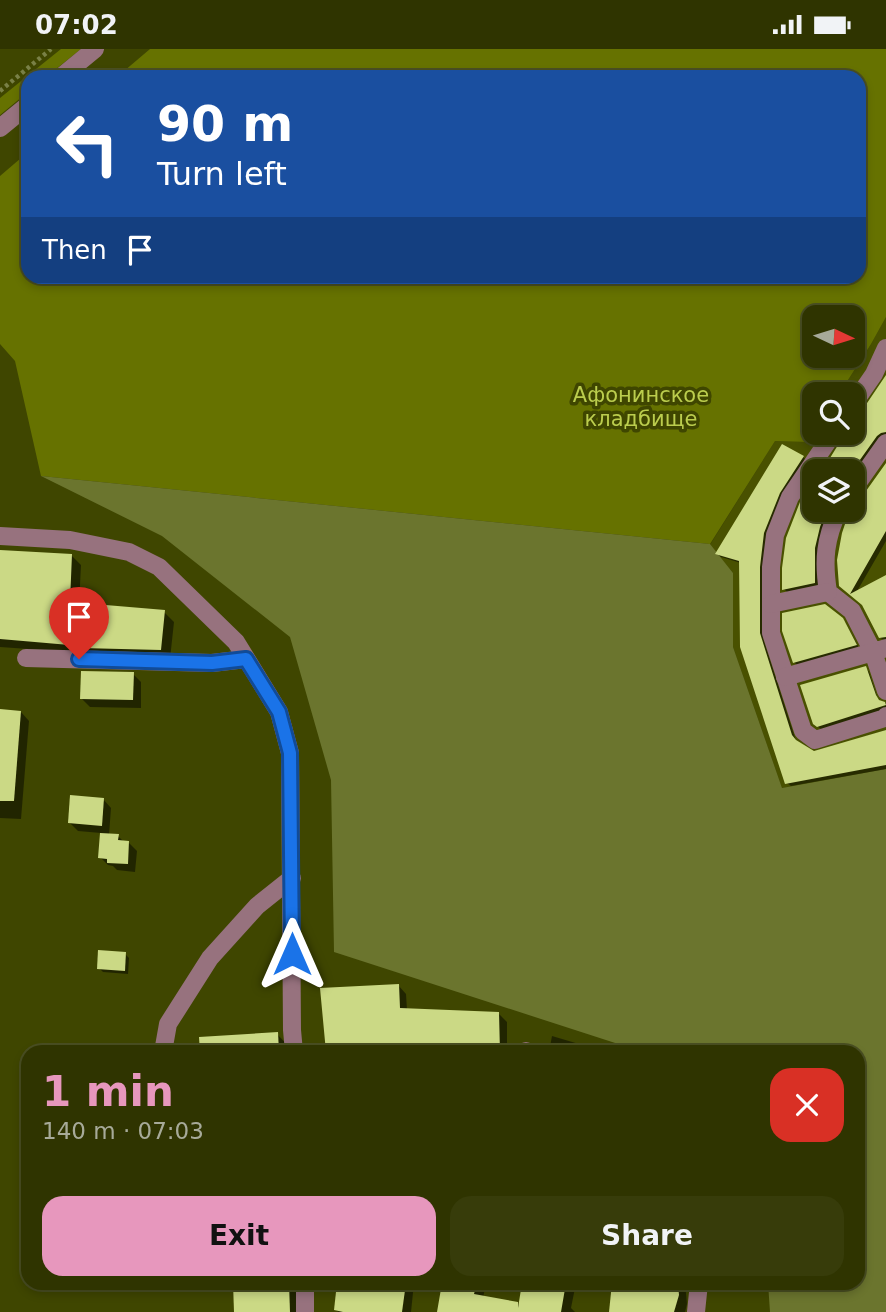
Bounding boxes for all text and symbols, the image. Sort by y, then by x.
text: 07:02 [35,10,118,40]
text: 90 m [157,96,293,153]
icon: left [42,98,133,189]
text: Turn left [157,155,287,193]
icon: arrive [121,231,159,269]
text: Then [42,235,107,265]
north arrow [802,305,864,367]
map controls [802,305,865,522]
button: search [802,382,865,445]
park label: Афонинское кладбище [573,383,709,431]
button: layers [802,459,865,522]
pin [49,587,109,659]
icon: arrive [60,598,98,636]
position arrow [255,917,329,991]
text: 1 min [42,1067,174,1116]
button: close [770,1068,844,1142]
text: 140 m · 07:03 [42,1118,204,1144]
button: Exit [42,1196,436,1276]
button: Share [450,1196,844,1276]

